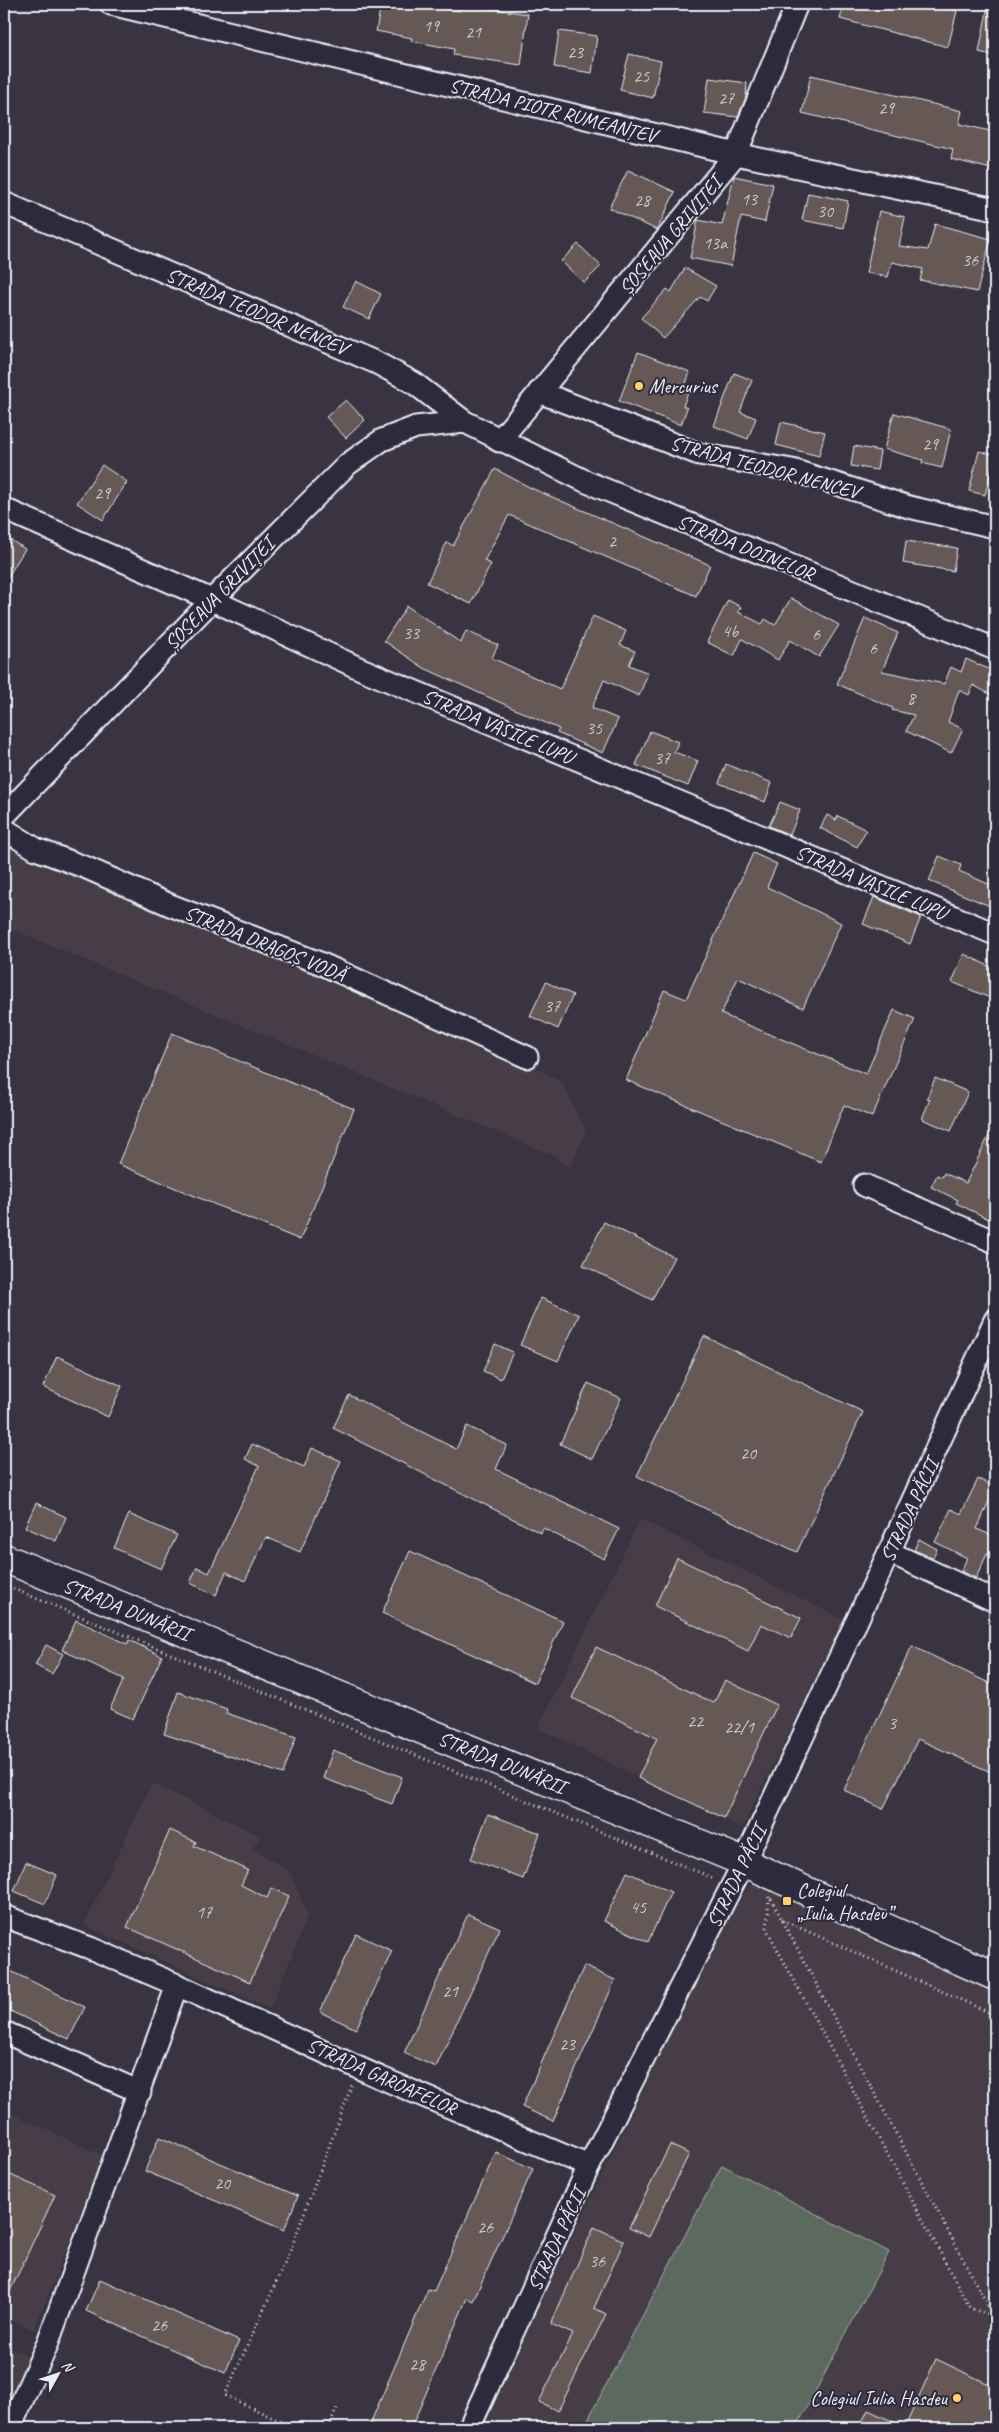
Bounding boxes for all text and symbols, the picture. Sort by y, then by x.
house number: 19 [423,15,441,37]
house number: 21 [465,21,482,43]
house number: 23 [567,41,585,63]
house number: 25 [633,65,650,87]
street label: STRADA PIOTR RUMEANȚEV [447,73,663,149]
house number: 27 [718,87,735,109]
house number: 29 [878,97,896,119]
street label: ȘOSEAUA GRIVIŢEI [613,168,730,300]
house number: 13 [741,188,759,210]
house number: 28 [634,189,652,211]
house number: 30 [817,200,835,222]
house number: 13a [703,232,728,254]
house number: 36 [962,249,979,271]
street label: STRADA TEODOR NENCEV [163,262,355,363]
place label: Mercurius [649,374,719,399]
marker: Mercurius [633,380,645,392]
street label: STRADA TEODOR NENCEV [668,430,866,506]
house number: 29 [922,433,940,455]
house number: 29 [94,482,112,504]
street label: STRADA DOINELOR [674,509,820,587]
street label: ȘOSEAUA GRIVIŢEI [159,529,282,655]
house number: 2 [608,530,618,552]
house number: 4b [722,620,739,642]
house number: 33 [403,622,421,644]
house number: 6 [812,623,821,645]
house number: 6 [869,637,878,659]
street label: STRADA VASILE LUPU [419,683,580,771]
house number: 8 [907,687,917,709]
house number: 35 [586,717,603,739]
house number: 37 [654,747,671,769]
street label: STRADA VASILE LUPU [792,839,953,927]
street label: STRADA DRAGOȘ VODĂ [181,900,352,988]
house number: 37 [544,995,561,1017]
house number: 20 [740,1442,758,1464]
street label: STRADA PĂCII [875,1451,946,1566]
street label: STRADA DUNĂRII [60,1573,198,1648]
house number: 22 [687,1710,705,1732]
house number: 3 [888,1712,898,1734]
house number: 22/1 [724,1716,755,1738]
street label: STRADA DUNĂRII [435,1726,573,1801]
street label: STRADA PĂCII [701,1817,774,1932]
place label: Colegiul „Iulia Hasdeu” [797,1878,896,1926]
marker: Colegiul „Iulia Hasdeu” [781,1895,793,1907]
house number: 45 [630,1896,647,1918]
house number: 17 [196,1901,213,1923]
house number: 21 [442,1980,459,2002]
street label: STRADA GAROAFELOR [303,2032,462,2122]
house number: 23 [559,2033,577,2055]
house number: 20 [214,2172,232,2194]
street label: STRADA PĂCII [522,2180,593,2295]
house number: 26 [477,2216,494,2238]
house number: 36 [589,2250,606,2272]
house number: 26 [151,2314,168,2336]
north arrow [32,2350,82,2400]
house number: 28 [409,2353,427,2375]
text: N [58,2357,78,2377]
place label: Colegiul Iulia Hasdeu [810,2386,949,2411]
marker: Colegiul Iulia Hasdeu [951,2392,963,2404]

